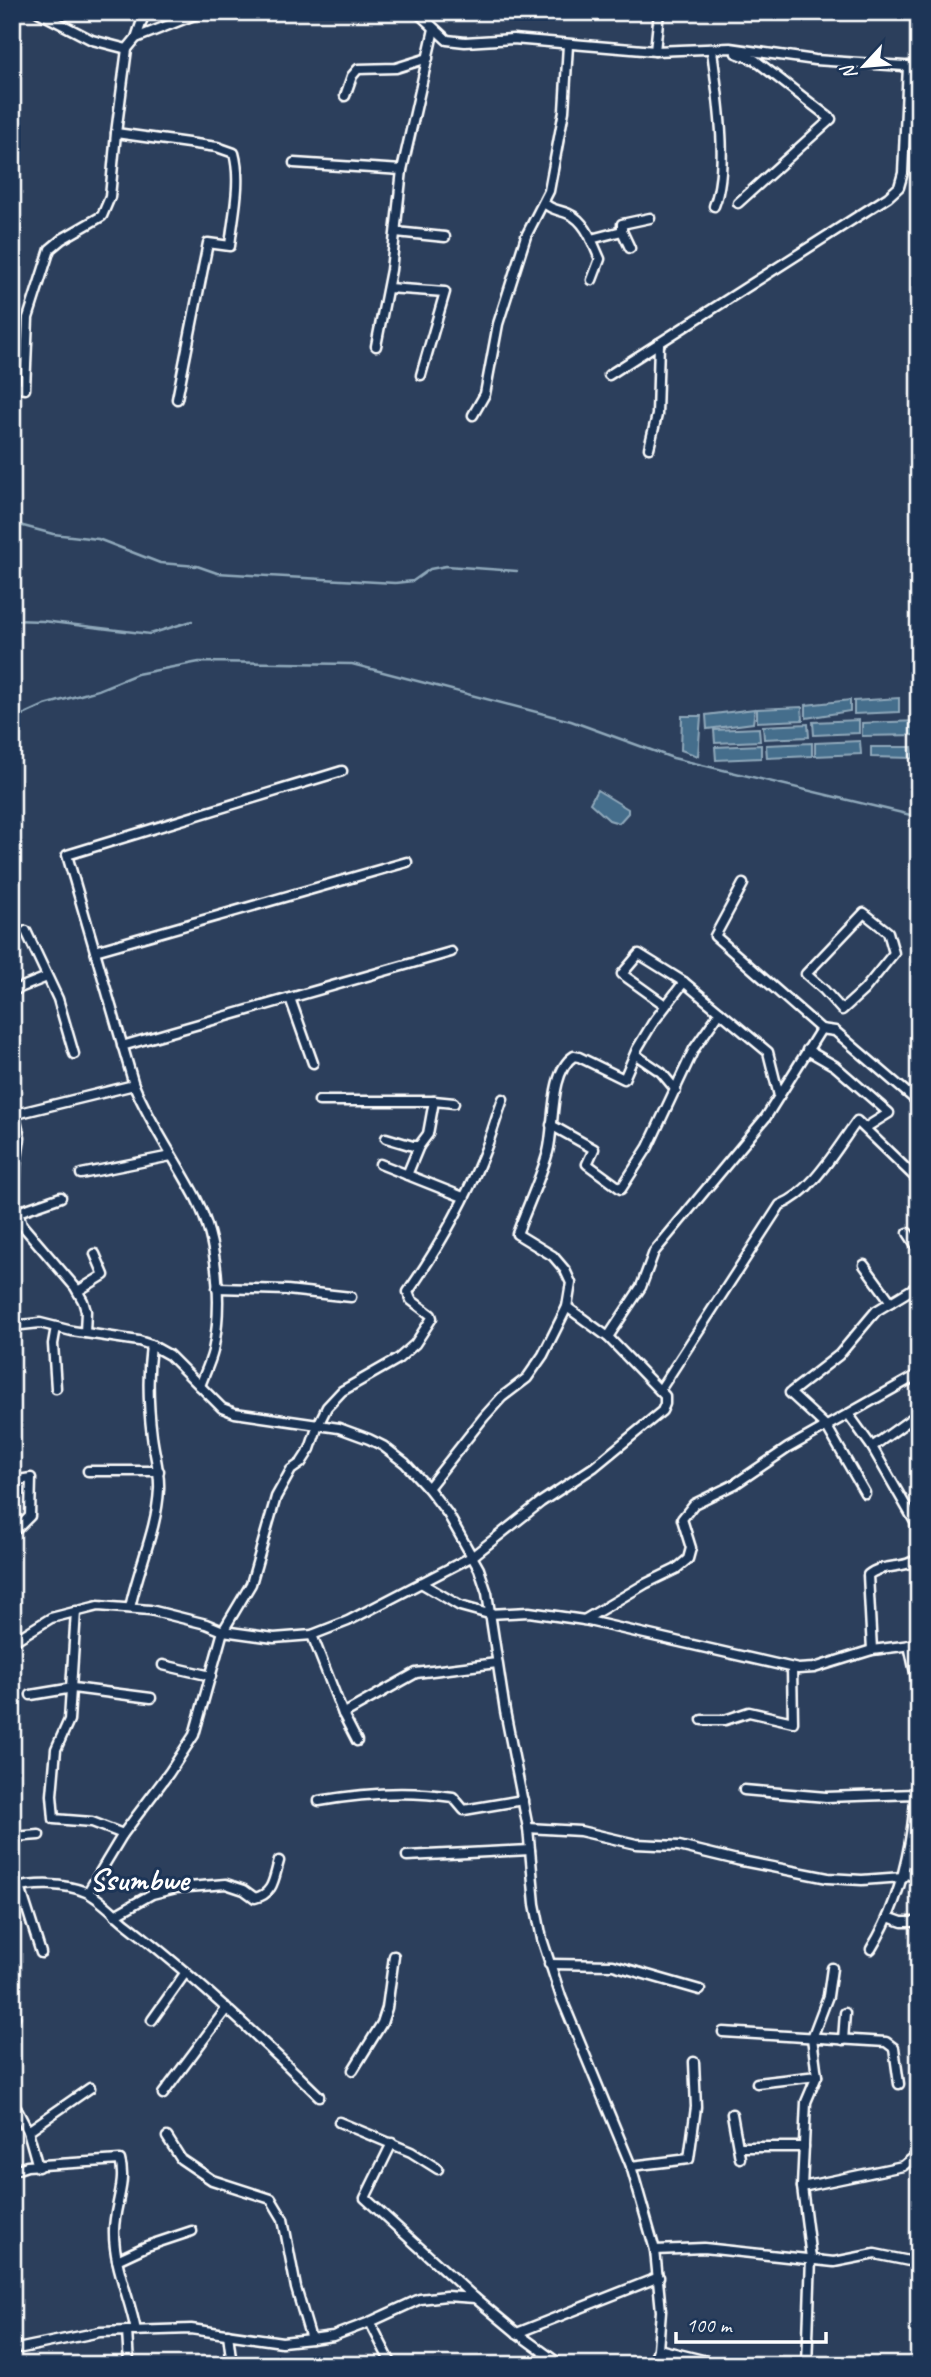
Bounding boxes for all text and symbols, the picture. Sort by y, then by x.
north arrow [830,32,900,102]
text: N [835,60,863,84]
district label: Ssumbwe [89,1859,191,1900]
scale bar [676,2300,826,2344]
text: 100 m [686,2312,733,2338]

